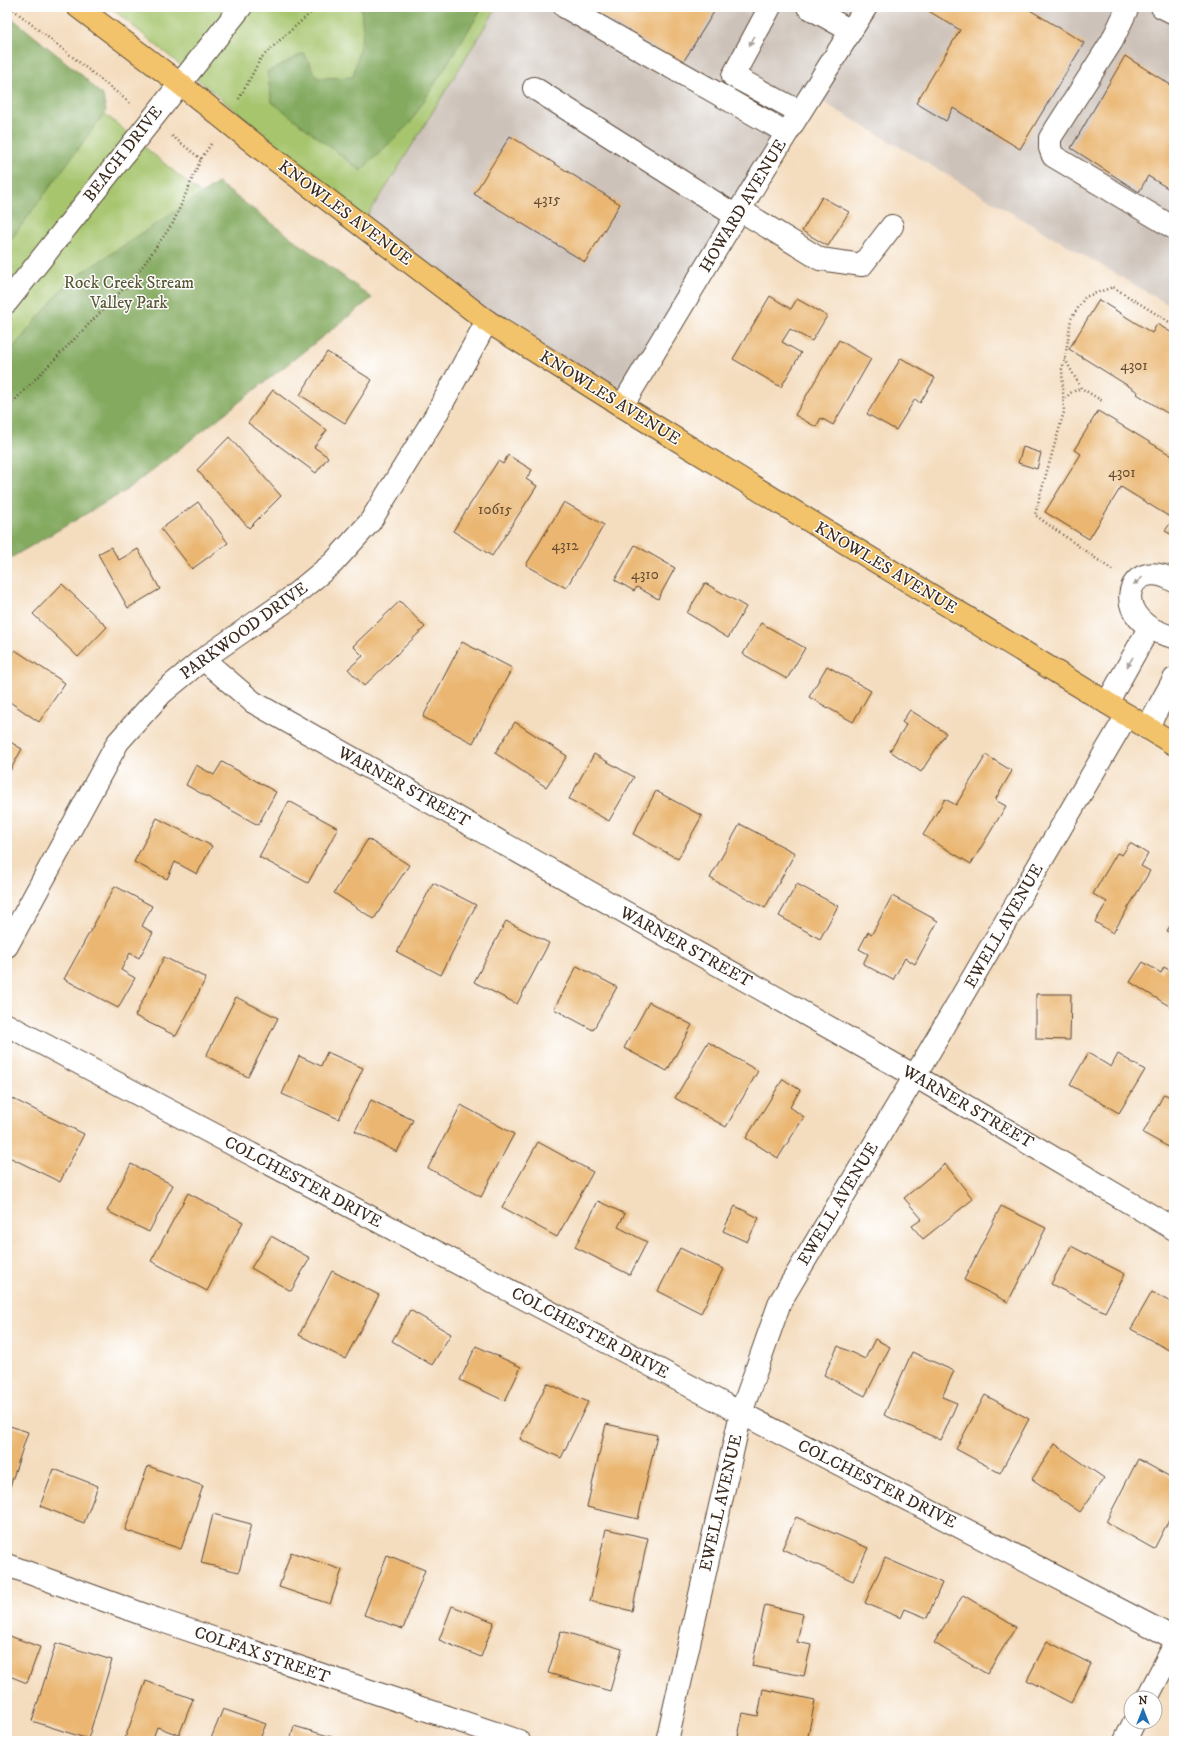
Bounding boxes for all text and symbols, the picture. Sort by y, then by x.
one-way arrow [749,36,755,47]
street label: BEACH DRIVE [79,101,167,207]
street label: HOWARD AVENUE [695,135,791,277]
street label: KNOWLES AVENUE [274,155,416,271]
house number: 4315 [533,190,561,209]
park label: Rock Creek Stream Valley Park [64,272,194,314]
street label: KNOWLES AVENUE [535,346,685,450]
house number: 4301 [1120,356,1148,375]
house number: 4301 [1108,463,1136,482]
house number: 10615 [478,500,513,519]
street label: KNOWLES AVENUE [811,517,961,619]
house number: 4312 [551,536,579,555]
house number: 4310 [631,565,659,584]
street label: PARKWOOD DRIVE [176,577,312,685]
one-way arrow [1133,577,1143,585]
one-way arrow [1127,656,1134,668]
street label: WARNER STREET [333,741,474,833]
street label: EWELL AVENUE [959,860,1049,992]
street label: WARNER STREET [615,901,756,993]
street label: WARNER STREET [897,1060,1038,1154]
street label: COLCHESTER DRIVE [220,1131,386,1233]
street label: EWELL AVENUE [793,1138,883,1270]
street label: COLCHESTER DRIVE [507,1282,673,1384]
street label: EWELL AVENUE [695,1432,747,1574]
street label: COLCHESTER DRIVE [794,1434,960,1534]
street label: COLFAX STREET [191,1621,333,1689]
north arrow [1123,1690,1163,1730]
text: N [1138,1694,1148,1708]

